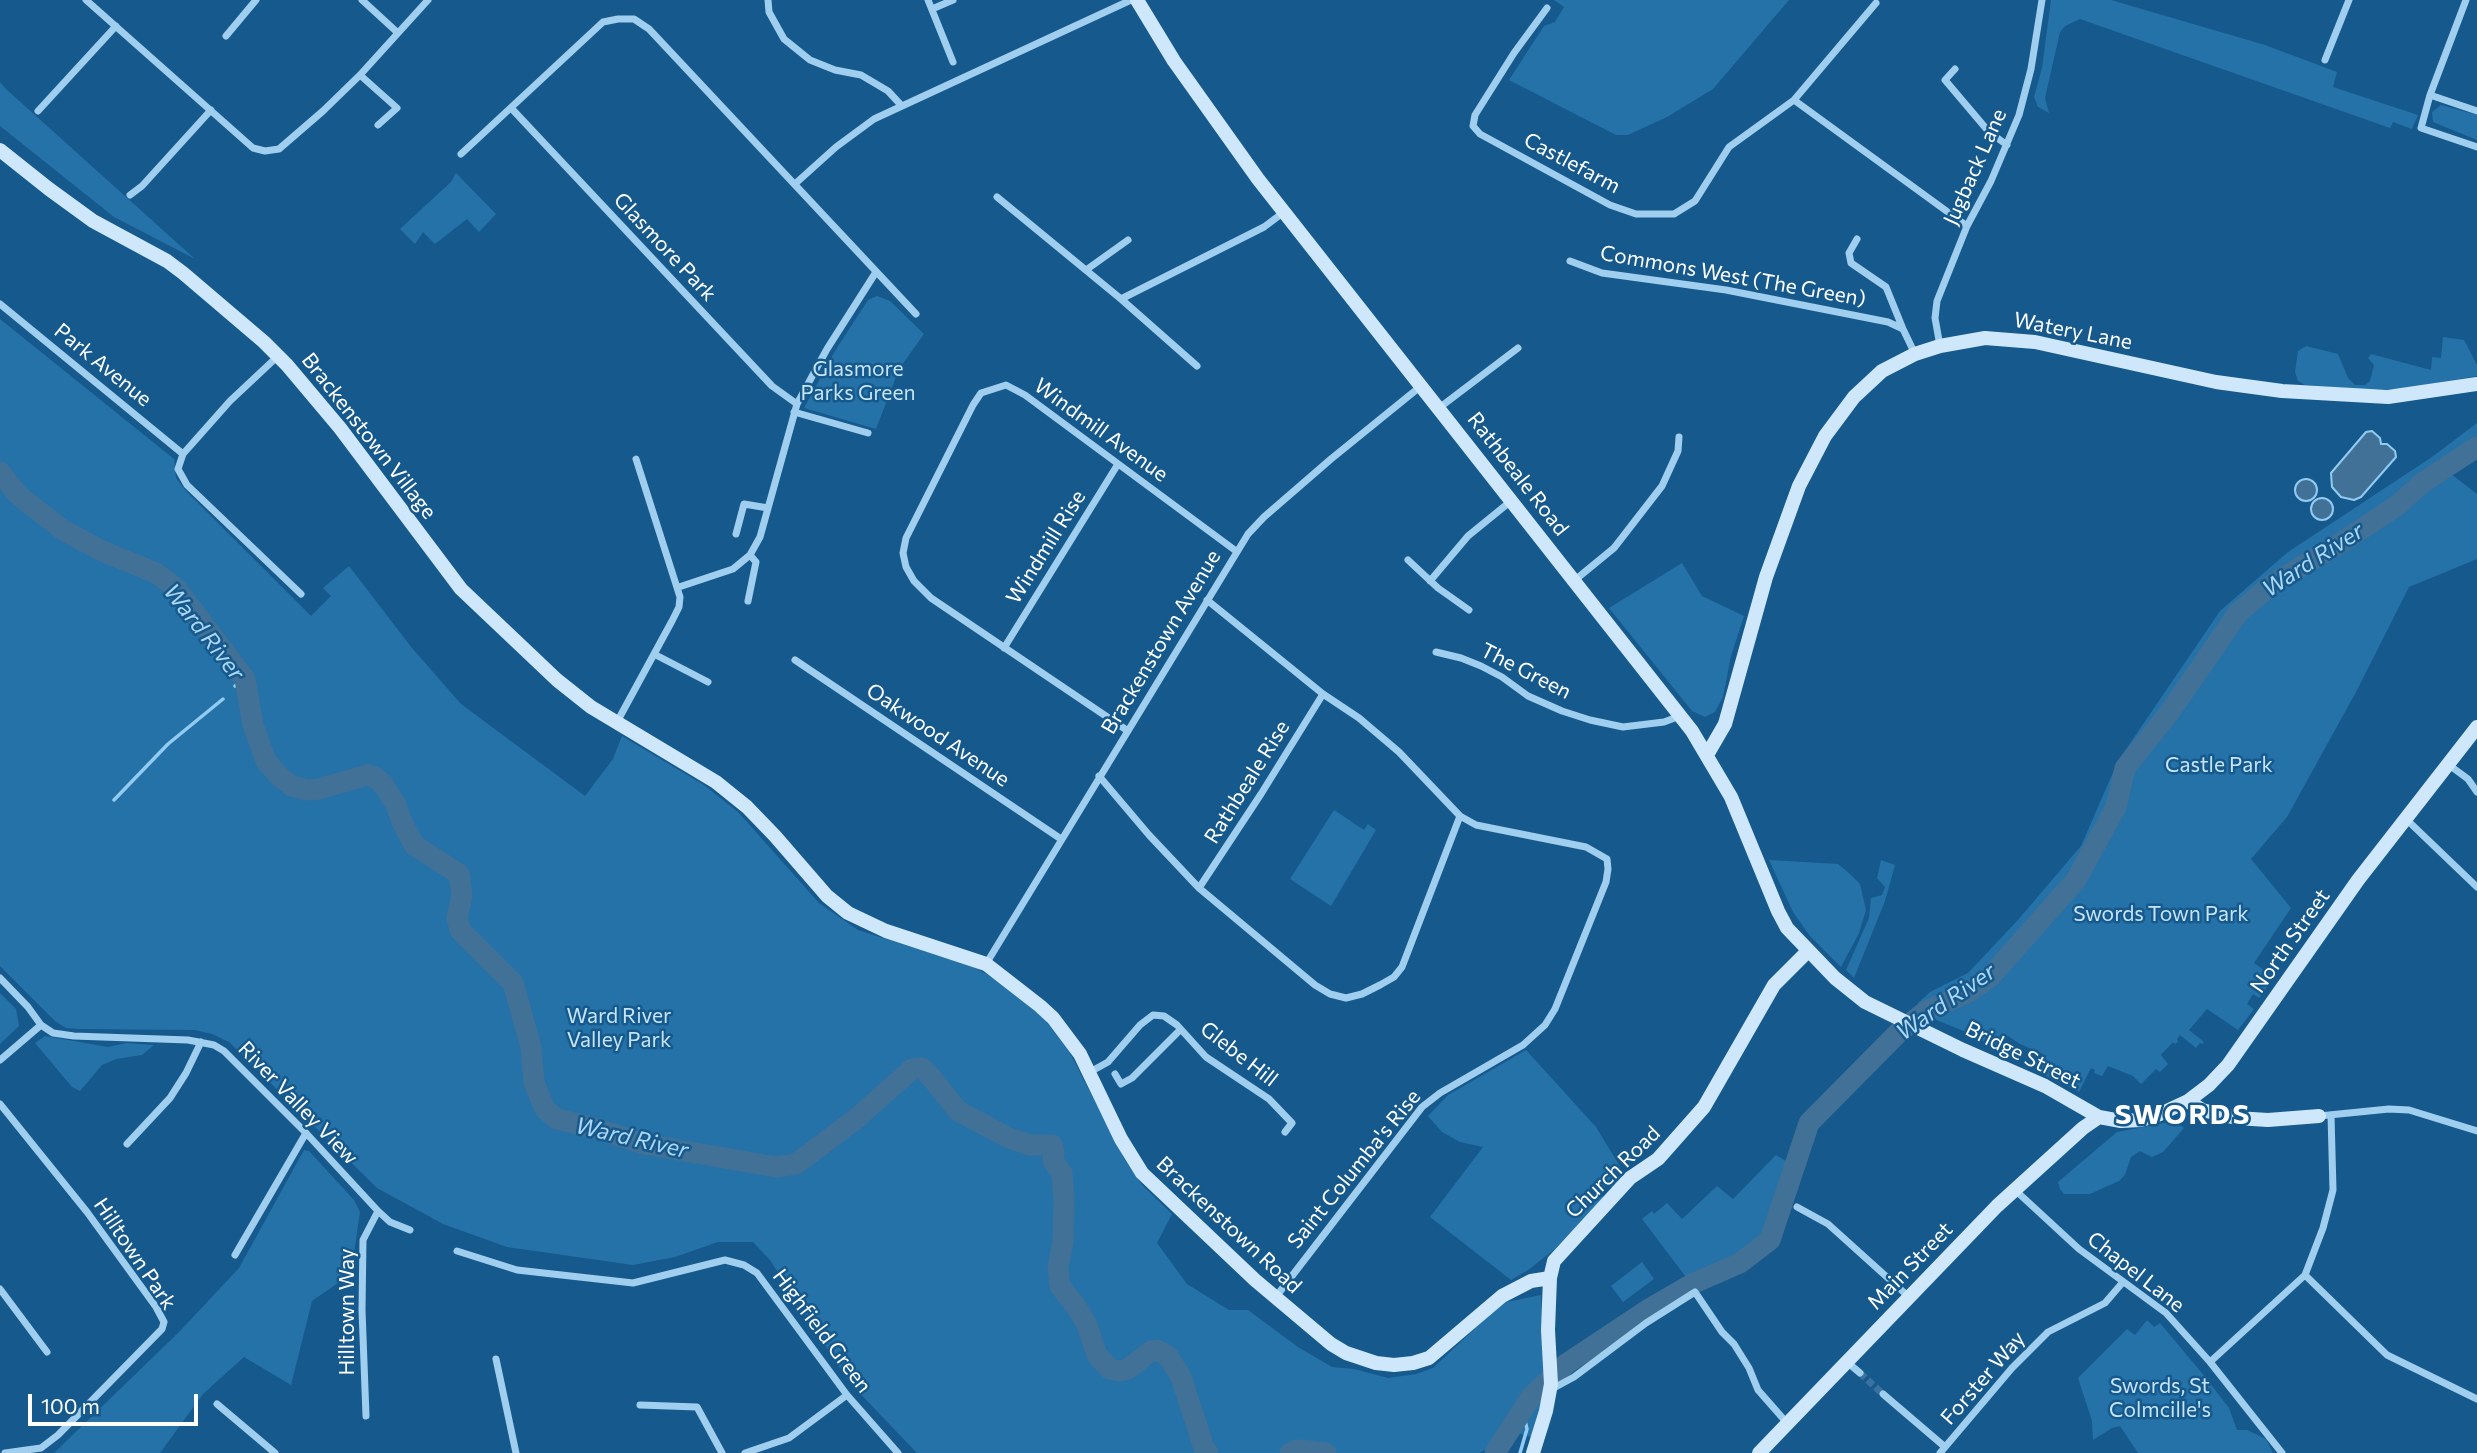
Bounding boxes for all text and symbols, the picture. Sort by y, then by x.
street label: Jugback Lane [1938,105,2012,229]
street label: Castlefarm [1520,127,1624,199]
street label: Glasmore Park [608,188,722,306]
street label: Commons West (The Green) [1598,240,1868,312]
street label: Watery Lane [2012,307,2134,355]
street label: Park Avenue [49,318,157,412]
street label: Brackenstown Village [296,348,442,524]
park label: Glasmore Parks Green [800,356,916,406]
street label: Windmill Avenue [1029,373,1173,487]
street label: Rathbeale Road [1462,407,1574,541]
street label: Windmill Rise [1001,485,1091,609]
water label: Ward River [2257,517,2369,603]
street label: Brackenstown Avenue [1096,545,1226,739]
water label: Ward River [158,578,250,686]
street label: The Green [1477,637,1575,705]
street label: Oakwood Avenue [862,678,1014,792]
street label: Rathbeale Rise [1199,716,1295,848]
park label: Castle Park [2165,752,2273,778]
street label: North Street [2245,884,2335,998]
park label: Swords Town Park [2073,901,2249,927]
water label: Ward River [1891,958,2001,1046]
park label: Ward River Valley Park [567,1003,671,1053]
street label: Glebe Hill [1195,1016,1283,1092]
street label: Bridge Street [1961,1016,2085,1094]
street label: River Valley View [233,1036,363,1170]
street label: Saint Columba's Rise [1282,1085,1426,1253]
district label: SWORDS [2116,1098,2250,1132]
water label: Ward River [573,1112,691,1164]
street label: Church Road [1560,1121,1666,1223]
street label: Brackenstown Road [1151,1151,1307,1299]
street label: Hilltown Park [88,1193,182,1315]
street label: Main Street [1862,1217,1958,1315]
street label: Chapel Lane [2082,1226,2190,1318]
street label: Hilltown Way [334,1248,360,1376]
street label: Highfield Green [767,1264,877,1398]
street label: Forster Way [1936,1326,2030,1430]
park label: Swords, St Colmcille's [2109,1373,2211,1423]
scale bar [32,1380,201,1424]
text: 100 m [41,1393,100,1418]

